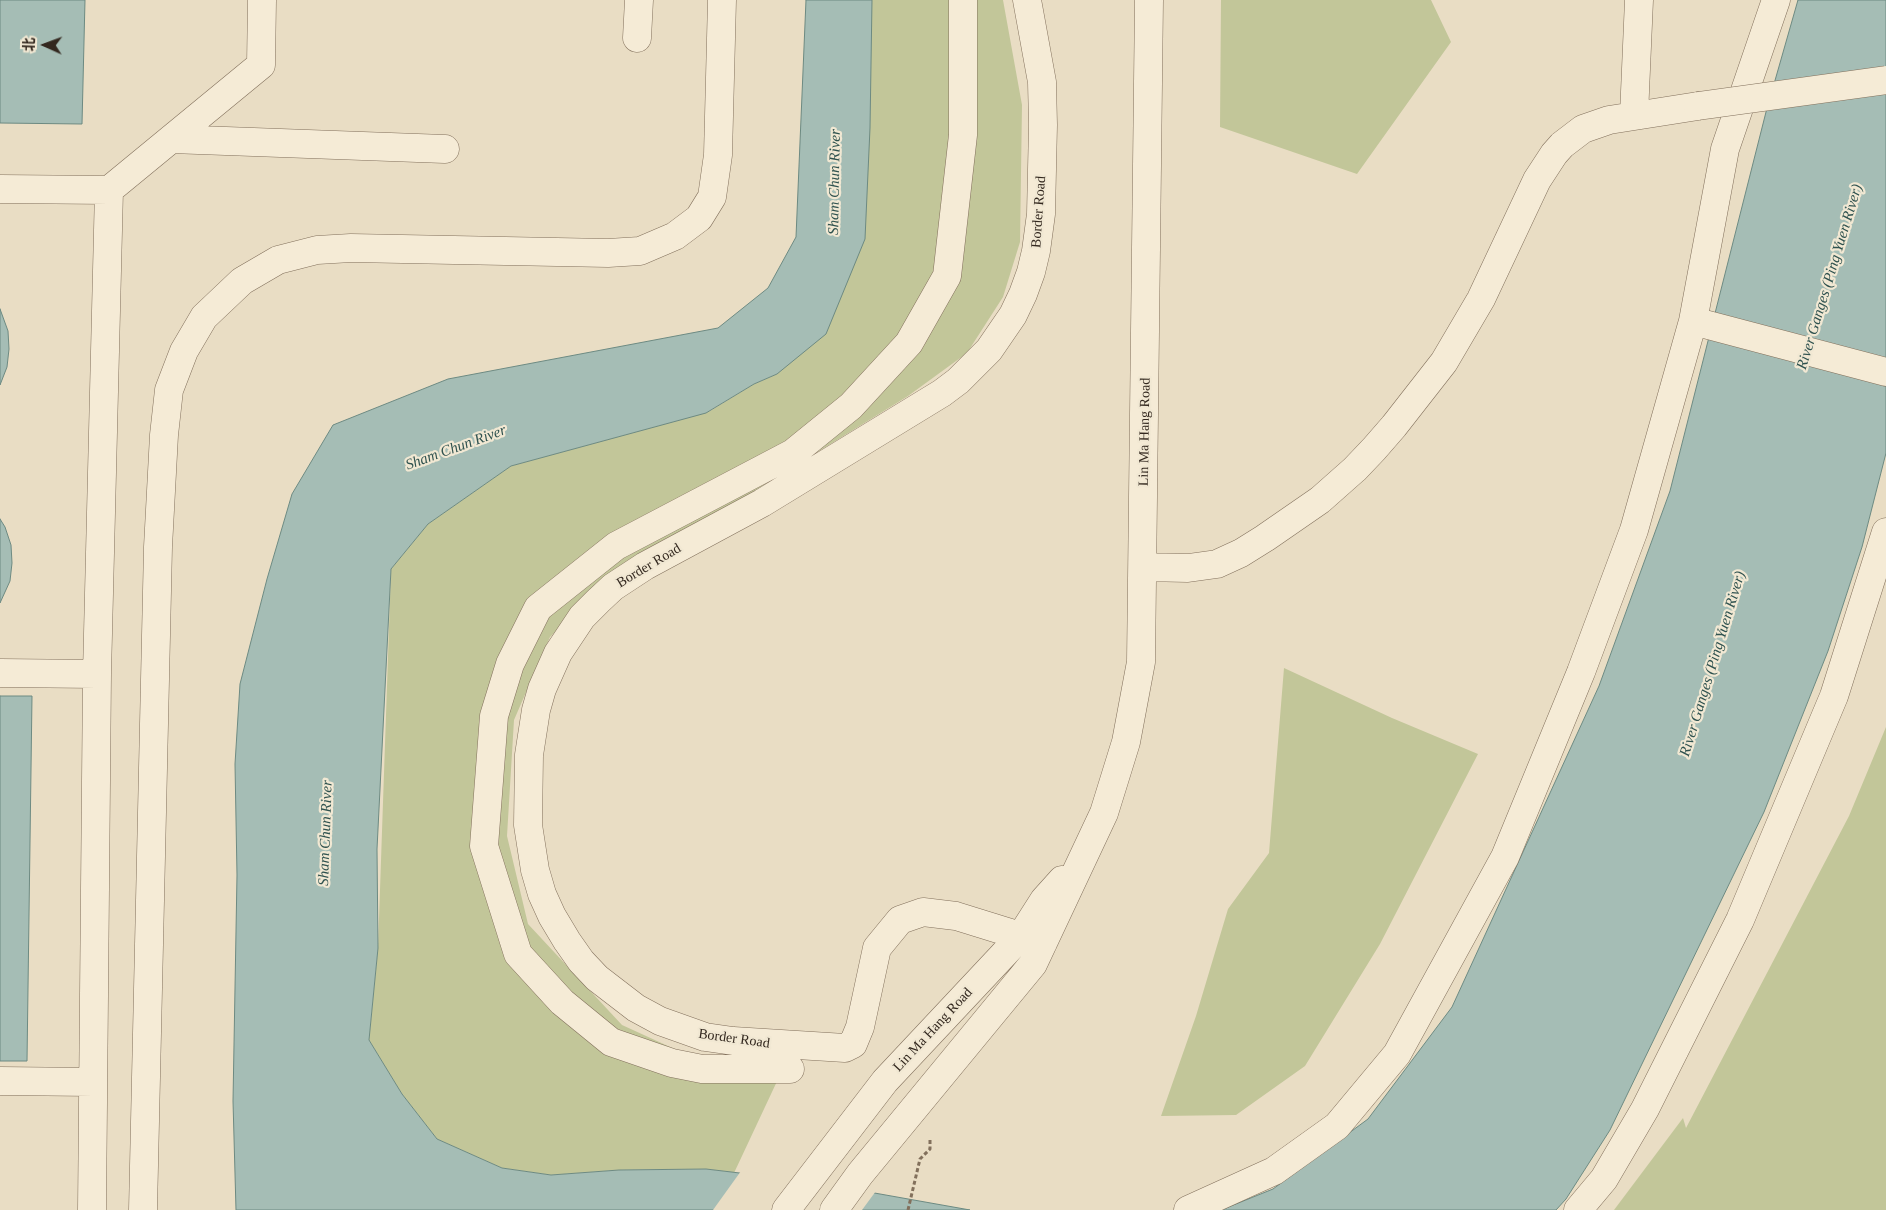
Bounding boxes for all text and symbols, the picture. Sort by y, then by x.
north arrow [20,20,70,70]
text: 北 [22,37,37,52]
water label: Sham Chun River [825,129,845,235]
street label: Border Road [1028,176,1050,248]
water label: River Ganges (Ping Yuen River) [1793,182,1867,372]
street label: Lin Ma Hang Road [1136,378,1154,486]
water label: Sham Chun River [403,421,509,475]
street label: Border Road [614,540,684,592]
water label: River Ganges (Ping Yuen River) [1676,569,1750,759]
water label: Sham Chun River [315,780,337,886]
street label: Lin Ma Hang Road [890,985,976,1075]
street label: Border Road [697,1026,771,1052]

